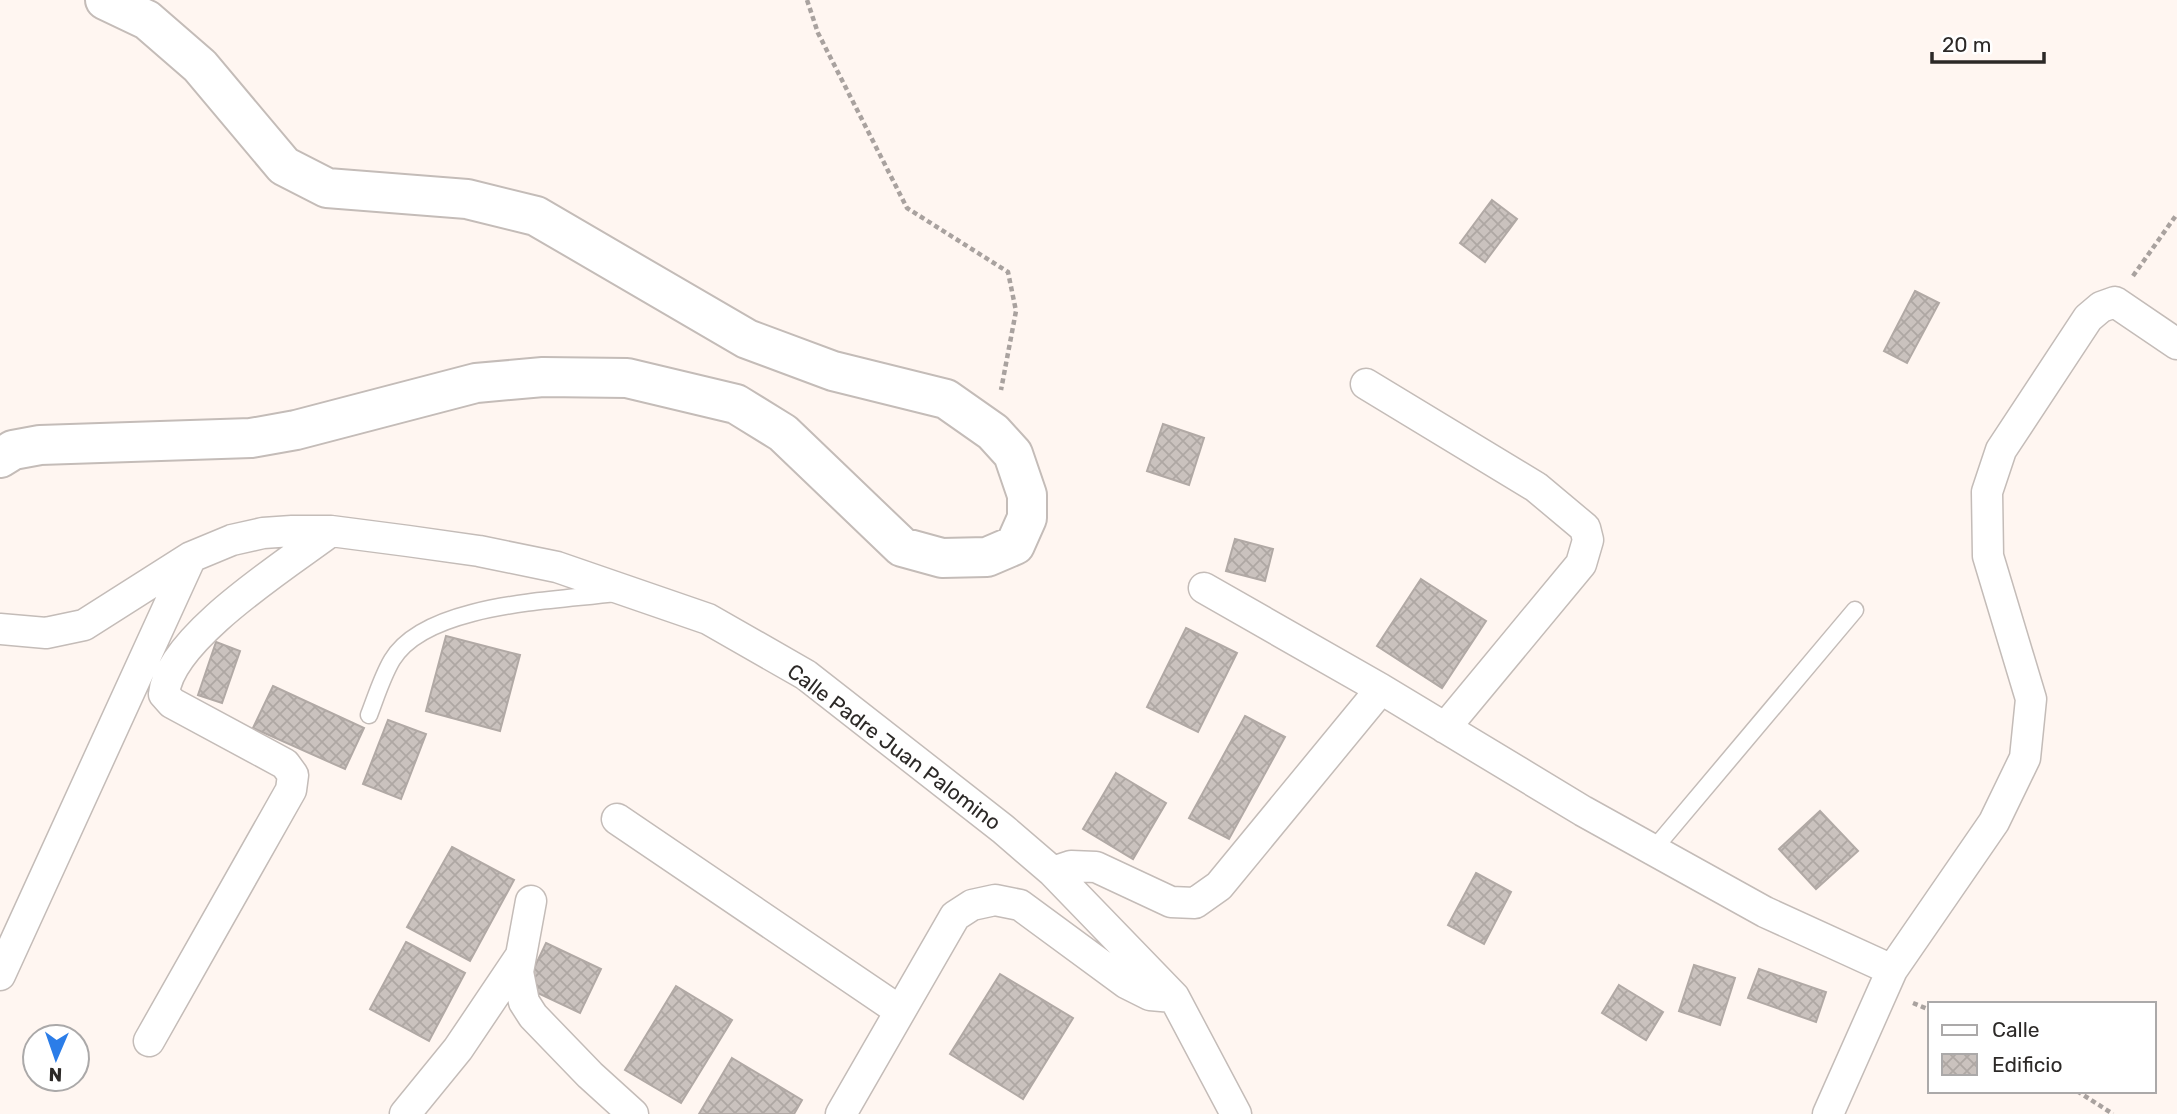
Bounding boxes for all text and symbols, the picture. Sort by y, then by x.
scale bar [1932,21,2044,65]
text: 20 m [1942,32,1991,57]
street label: Calle Padre Juan Palomino [783,658,1006,835]
legend [1928,1002,2156,1093]
text: Calle [1992,1017,2040,1042]
north arrow [21,1023,91,1093]
text: Edificio [1992,1052,2062,1077]
text: N [48,1063,63,1086]

